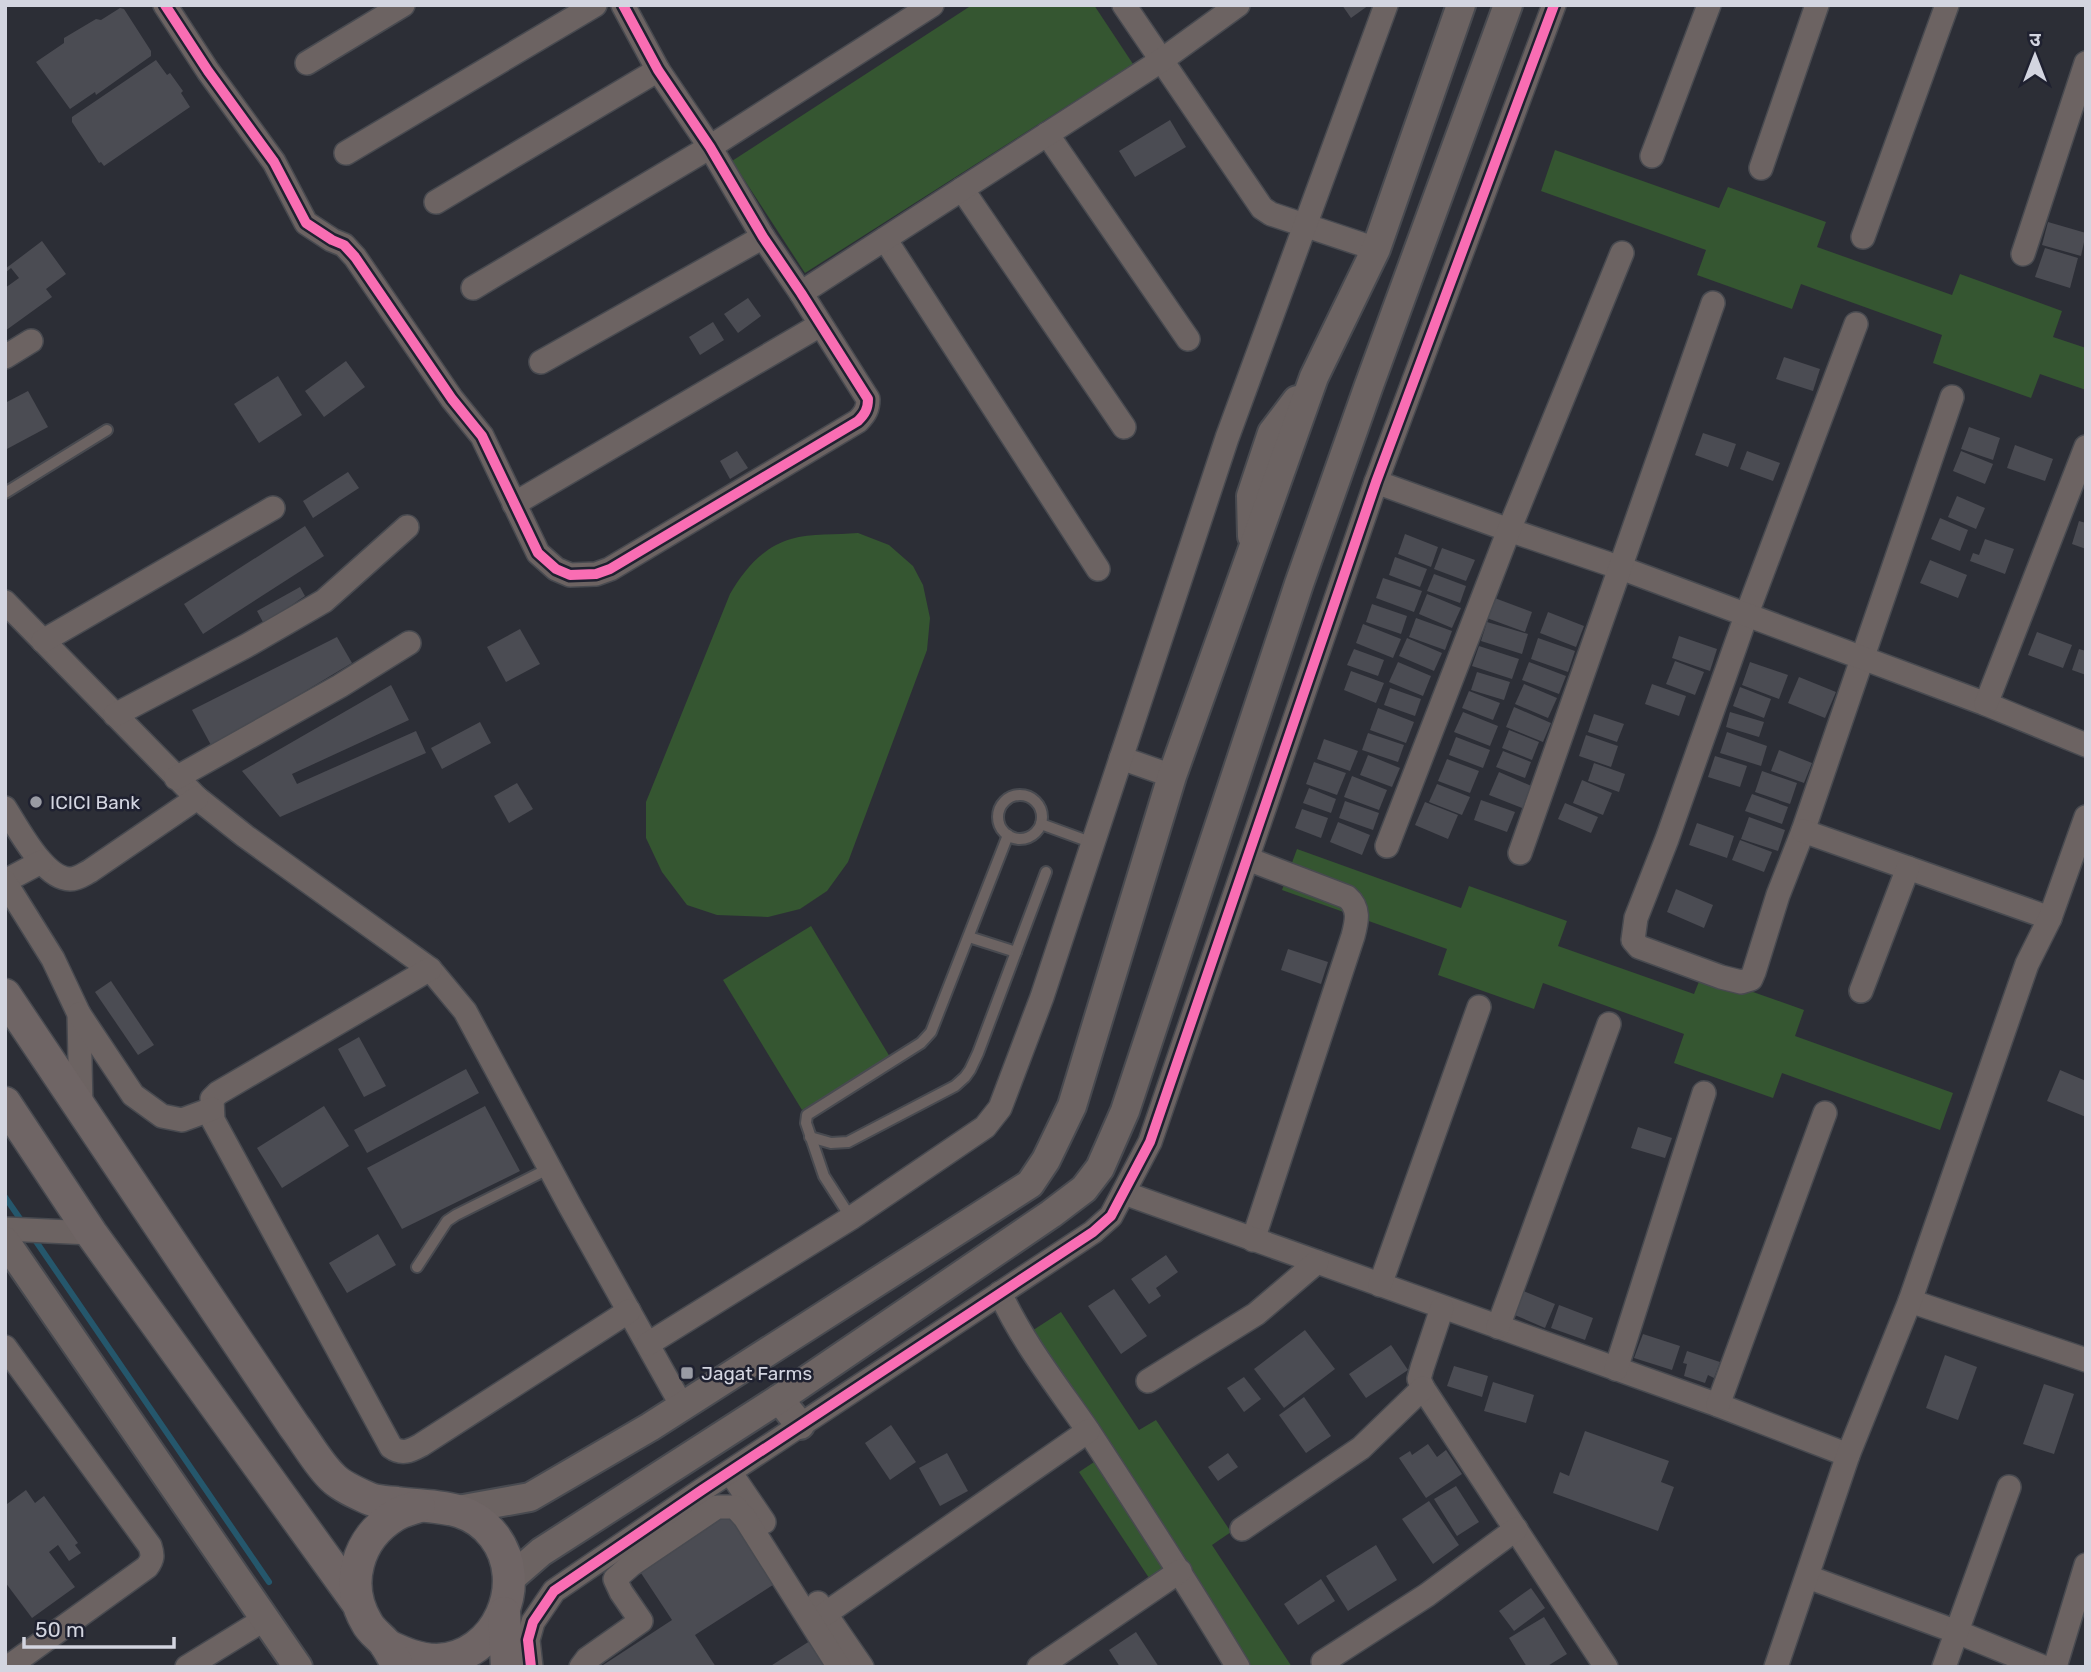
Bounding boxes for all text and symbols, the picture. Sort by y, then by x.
north arrow [2000,21,2070,91]
text: उ [2029,28,2041,51]
place label: ICICI Bank [50,791,140,814]
marker: ICICI Bank [28,794,44,810]
place label: Jagat Farms [701,1362,812,1385]
marker: Jagat Farms [679,1365,695,1381]
scale bar [24,1606,175,1650]
text: 50 m [35,1617,85,1642]

